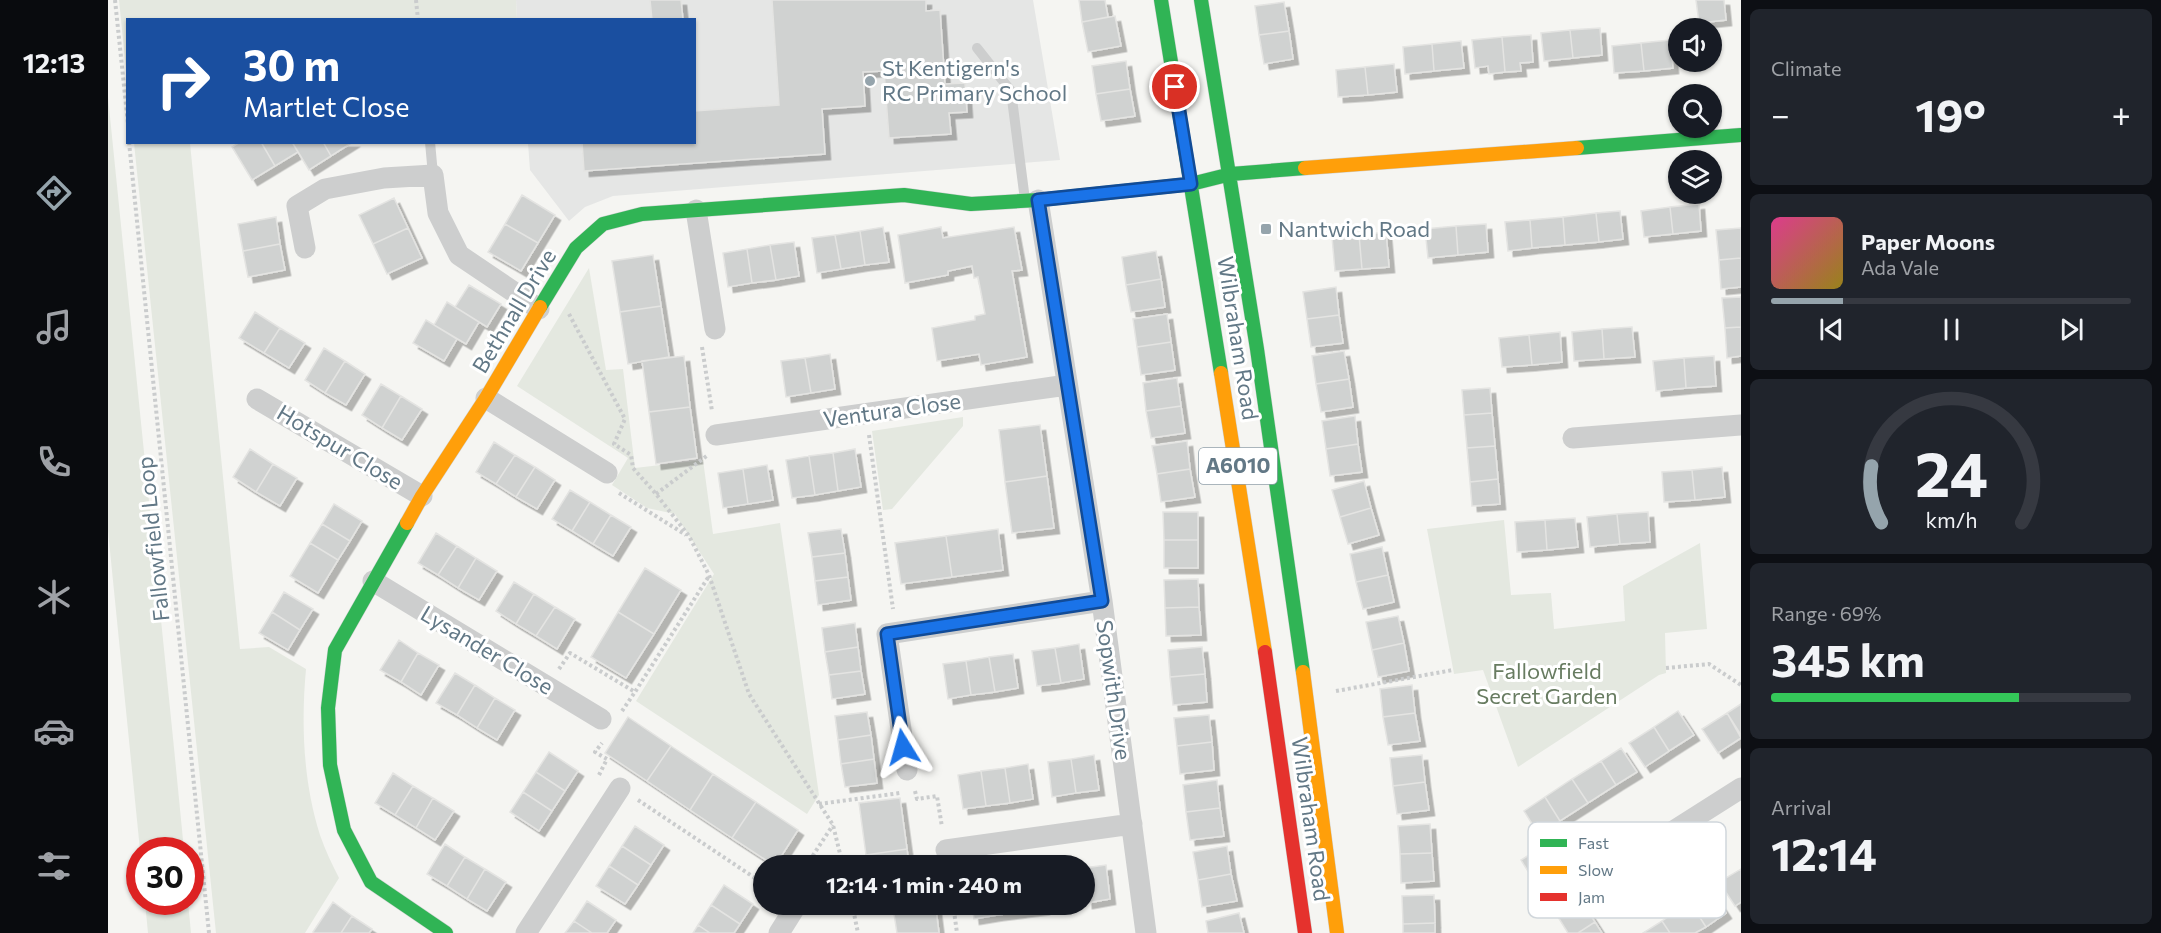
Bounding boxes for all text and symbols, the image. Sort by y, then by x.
map controls [1668,18,1722,204]
button: sound [1668,18,1722,72]
text: 30 m [243,38,340,90]
icon: right [144,42,222,120]
text: 12:13 [23,46,85,79]
place label: St Kentigern's RC Primary School [882,54,1067,106]
text: Climate [1771,56,1841,80]
pin [1149,61,1200,112]
icon: arrive [1158,70,1191,103]
marker: St Kentigern's RC Primary School [863,74,877,88]
button: search [1668,84,1722,138]
text: 19° [1915,86,1986,141]
text: Martlet Close [243,90,409,123]
text: − [1771,93,1790,134]
text: + [2112,93,2131,134]
button: layers [1668,150,1722,204]
icon: directions [33,172,75,214]
place label: Nantwich Road [1278,215,1430,242]
marker: Nantwich Road [1259,222,1273,236]
text: Paper Moons [1861,228,1995,255]
street label: Bethnall Drive [466,244,561,378]
street label: Wilbraham Road [1212,254,1265,422]
text: Ada Vale [1861,255,1939,279]
icon: music [33,306,75,348]
icon: previous [1815,313,1848,346]
icon: pause [1935,313,1968,346]
icon: next [2055,313,2088,346]
street label: Ventura Close [821,386,962,433]
street label: Hotspur Close [272,398,408,495]
text: 24 [1915,435,1987,511]
icon: phone [33,441,75,483]
road number: A6010 [1199,448,1277,484]
street label: Fallowfield Loop [130,455,175,623]
text: km/h [1925,507,1977,533]
icon: climate [33,576,75,618]
street label: Lysander Close [416,599,558,700]
text: Range · 69% [1771,601,1881,625]
street label: Sopwith Drive [1091,618,1138,762]
text: 345 km [1771,631,1925,686]
park label: Fallowfield Secret Garden [1476,657,1618,709]
icon: car [33,710,75,752]
position arrow [871,715,935,779]
street label: Wilbraham Road [1287,735,1336,903]
text: Arrival [1771,795,1832,819]
legend [1528,822,1726,918]
text: 12:14 [1771,825,1877,880]
text: Fast [1578,833,1609,852]
speed limit sign: 30 [126,837,204,915]
icon: filters [33,845,75,887]
text: Slow [1578,860,1614,879]
text: 12:14 · 1 min · 240 m [826,871,1022,898]
text: Jam [1578,887,1605,906]

